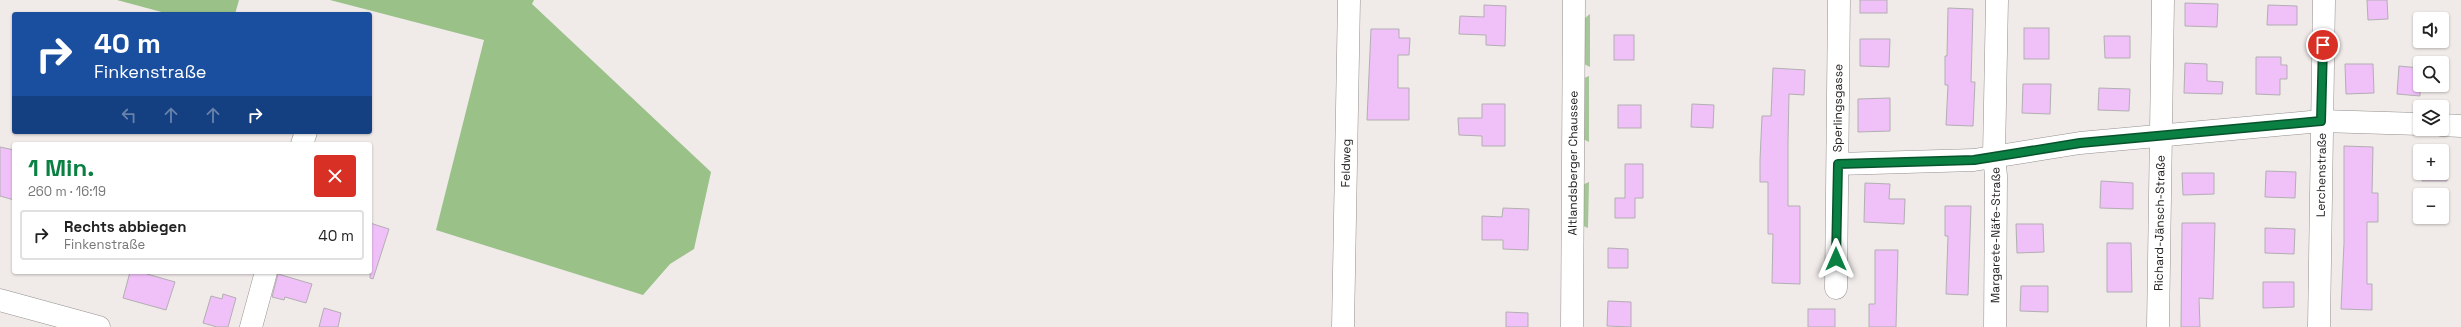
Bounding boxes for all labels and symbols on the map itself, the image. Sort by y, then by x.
pin [2306,28,2340,62]
street label: Sperlingsgasse [1829,64,1846,152]
street label: Altlandsberger Chaussee [1565,90,1581,236]
street label: Lerchenstraße [2313,133,2330,217]
street label: Feldweg [1338,139,1354,187]
street label: Richard-Jänsch-Straße [2151,155,2169,291]
street label: Margarete-Näfe-Straße [1987,166,2004,303]
position arrow [1815,238,1857,280]

